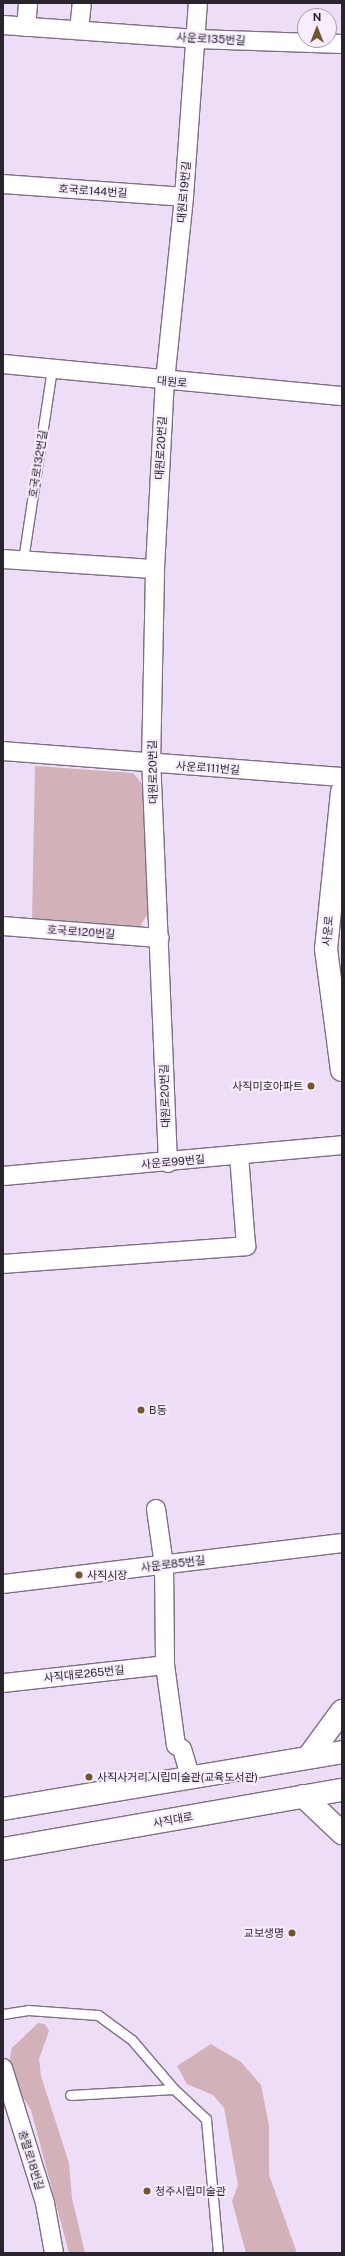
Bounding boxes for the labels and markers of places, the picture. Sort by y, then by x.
place label: 사직미호아파트 [232,1079,303,1093]
marker: 사직미호아파트 [306,1081,316,1091]
place label: B동 [149,1403,166,1417]
marker: B동 [136,1405,146,1415]
place label: 사직시장 [87,1568,127,1582]
marker: 사직시장 [74,1570,84,1580]
place label: 사직사거리.시립미술관(교육도서관) [97,1770,258,1784]
marker: 사직사거리.시립미술관(교육도서관) [84,1772,94,1782]
place label: 교보생명 [244,1926,284,1940]
marker: 교보생명 [287,1928,297,1938]
place label: 청주시립미술관 [155,2184,226,2198]
marker: 청주시립미술관 [142,2186,152,2196]

